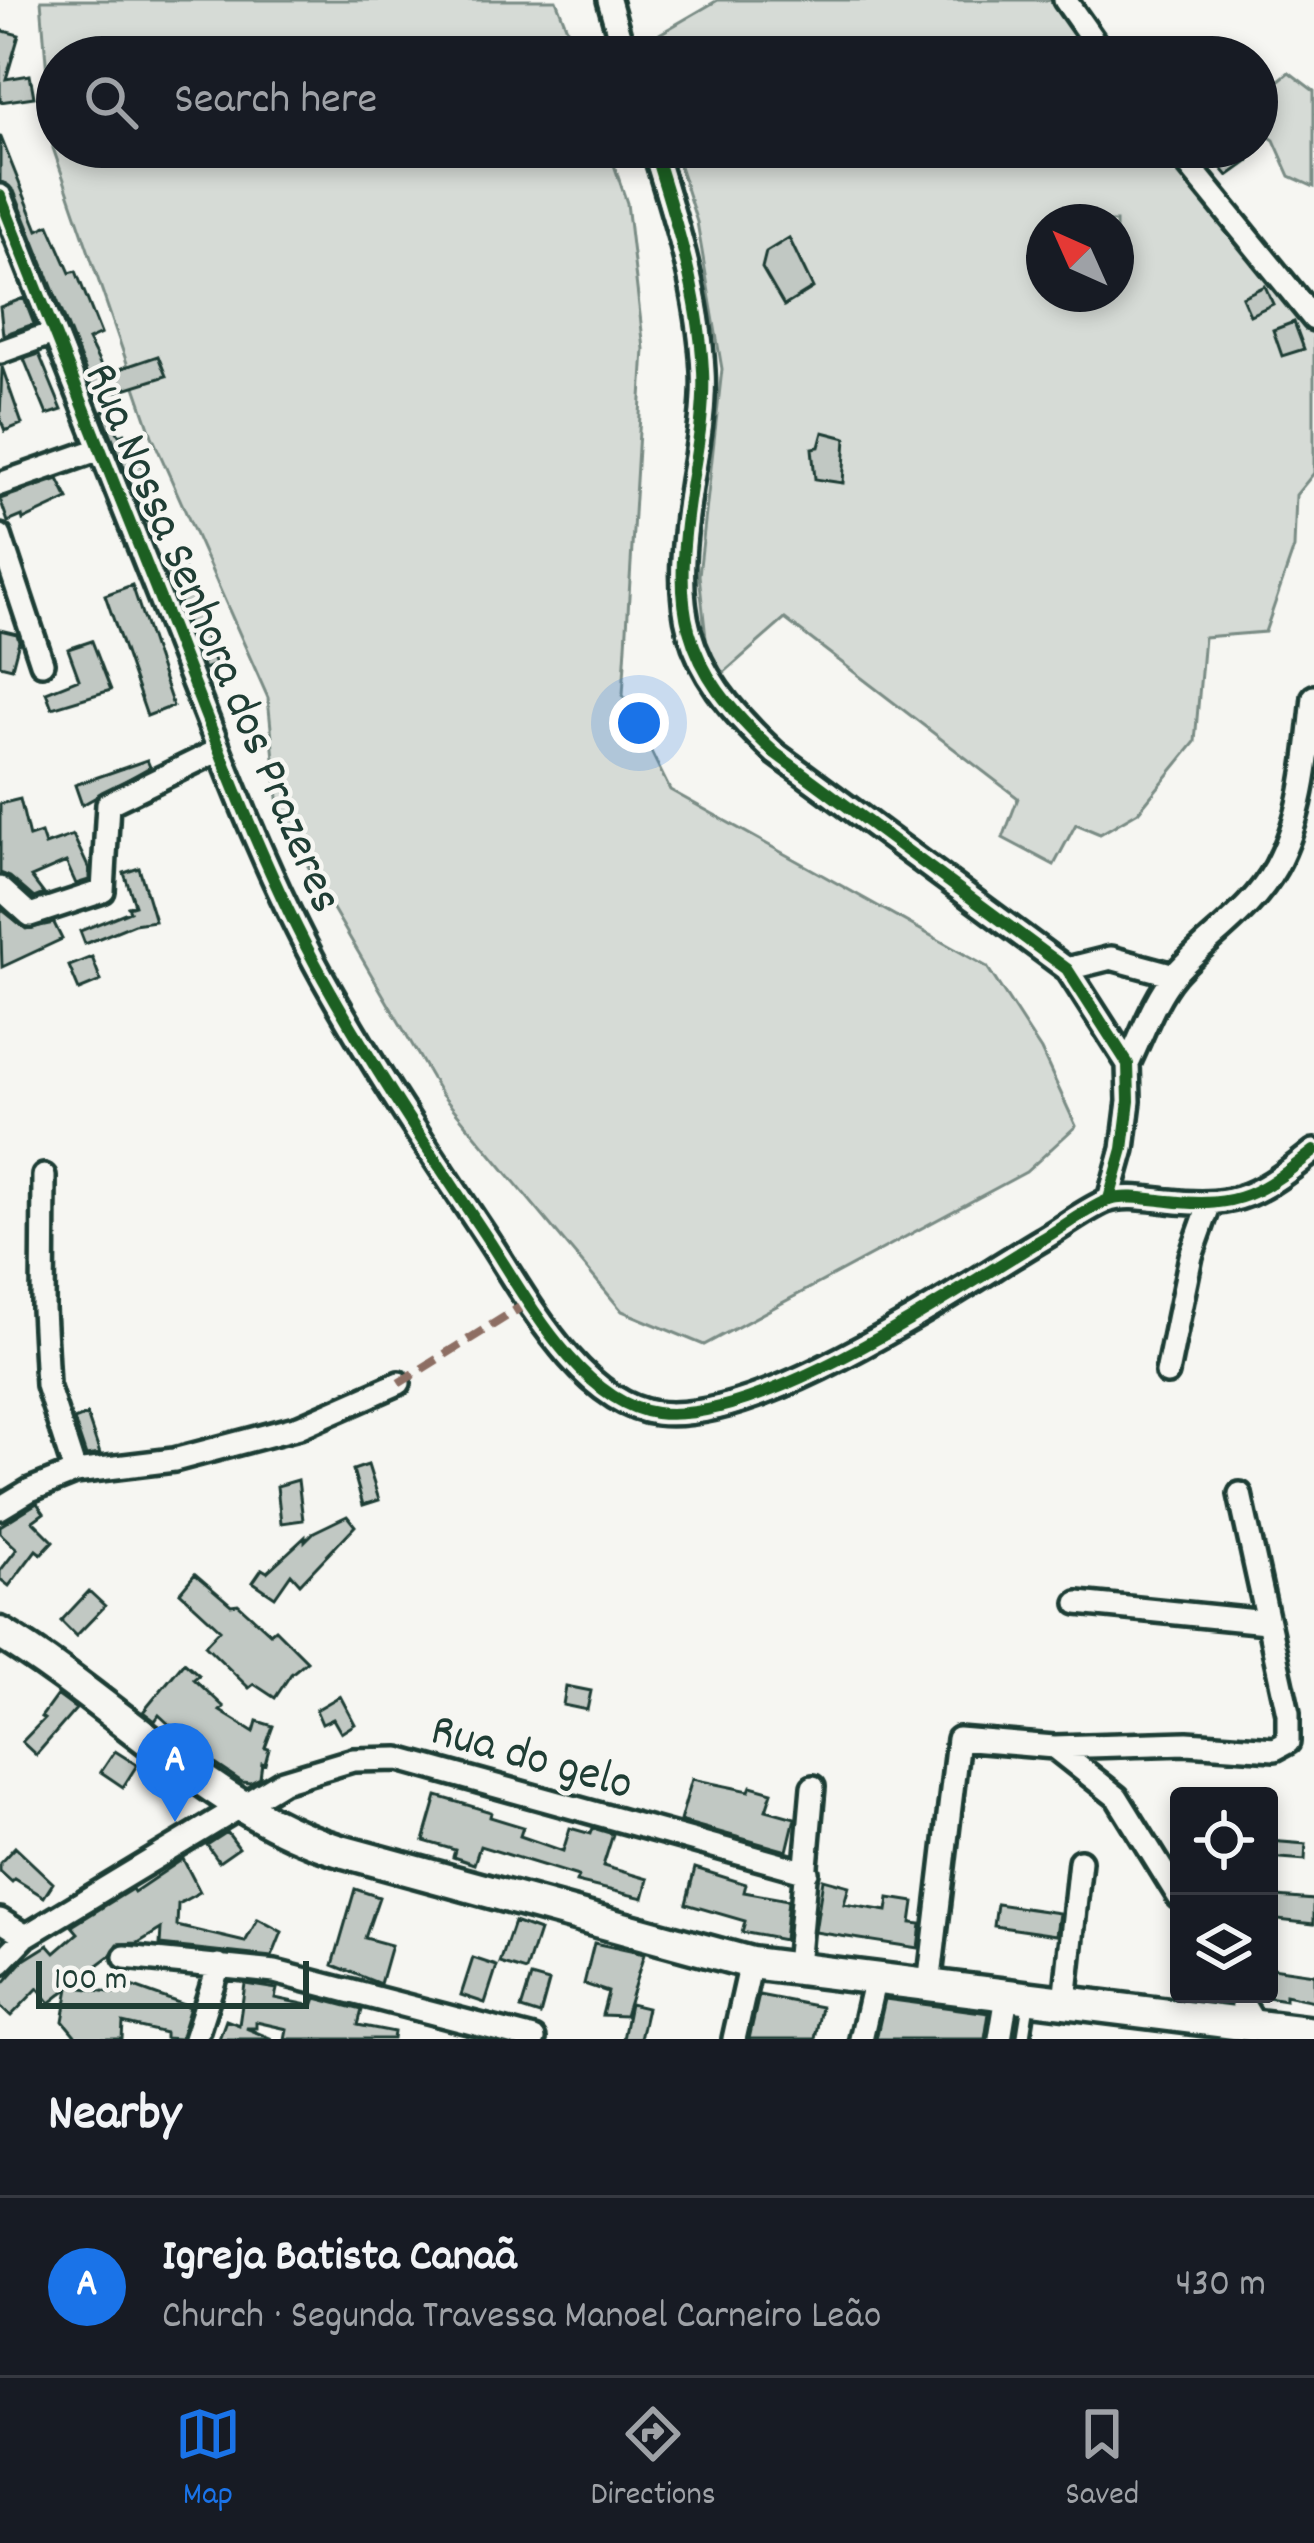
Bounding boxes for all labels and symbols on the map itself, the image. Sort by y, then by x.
north arrow [1026,204,1134,312]
street label: Rua Nossa Senhora dos Prazeres [63,353,357,925]
your location [609,693,669,753]
street label: Rua do gelo [422,1698,640,1822]
pin: A [136,1723,214,1822]
scale bar [36,1955,309,2008]

